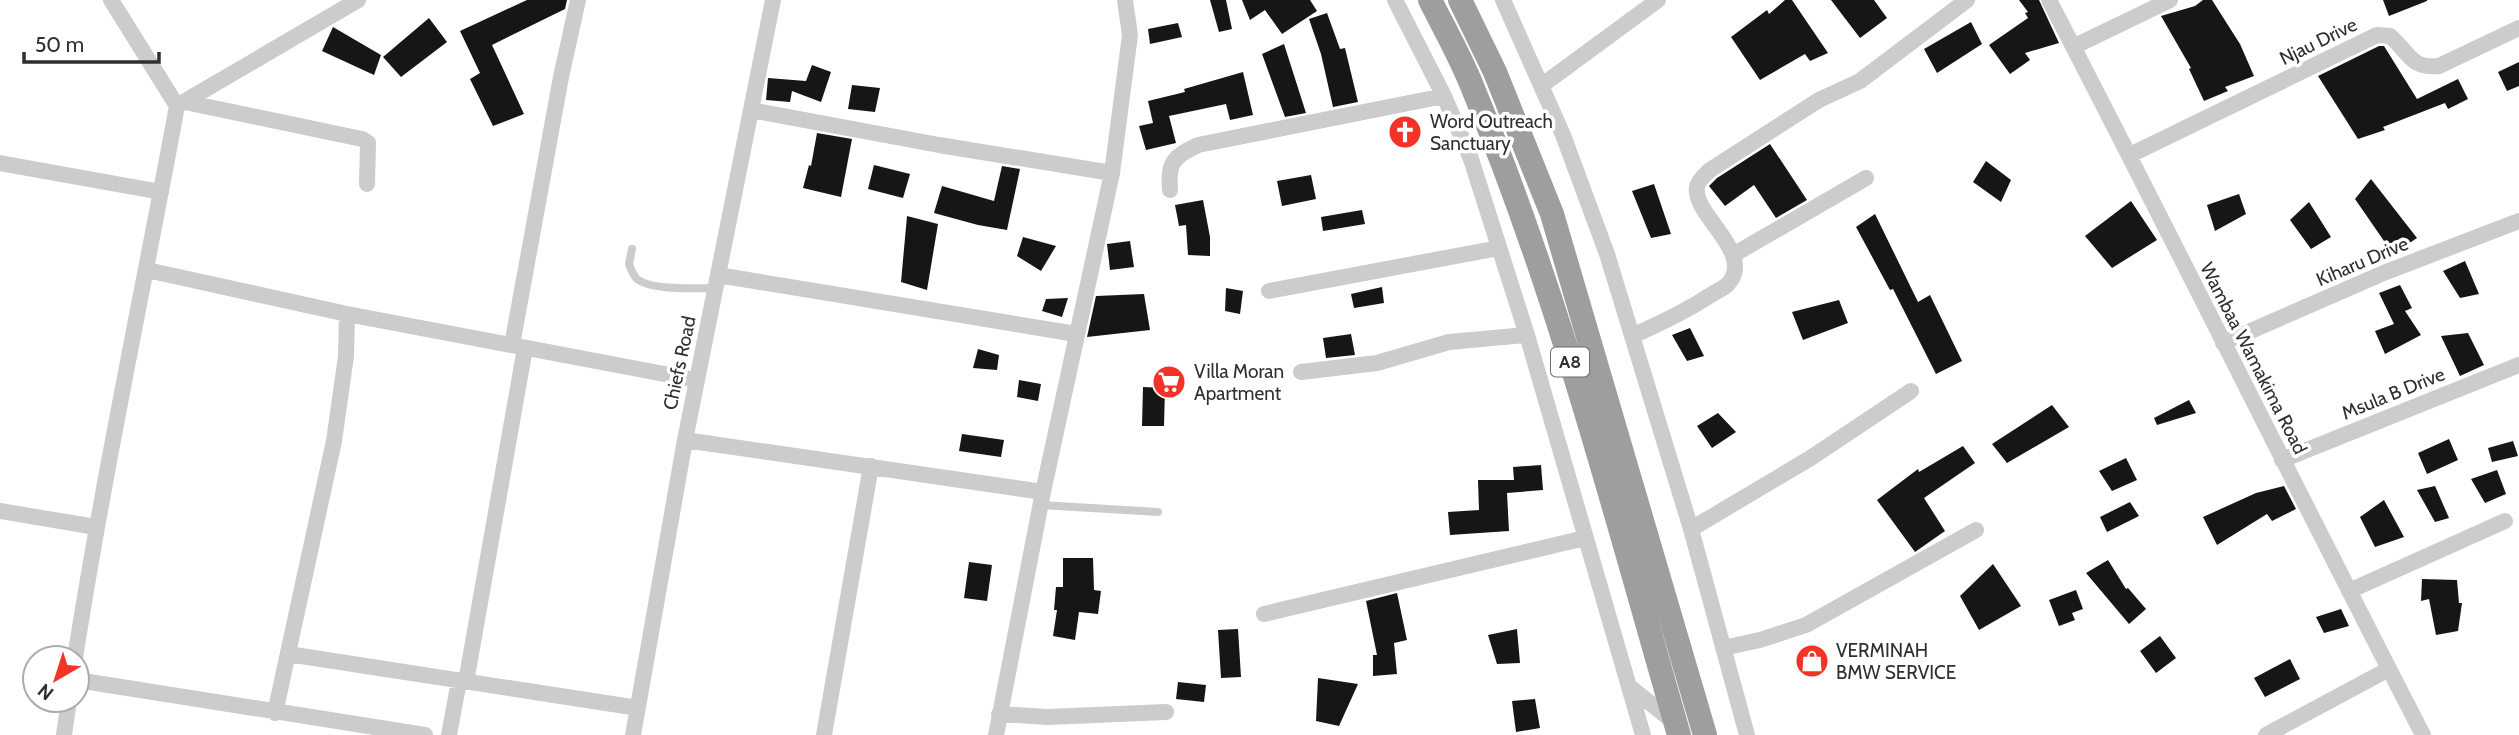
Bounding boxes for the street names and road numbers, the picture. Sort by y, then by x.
street label: Njau Drive [2276,13,2361,70]
street label: Kiharu Drive [2313,232,2412,291]
street label: Wambaa Wamakima Road [2195,259,2312,458]
street label: Chiefs Road [658,314,701,412]
road number: A8 [1551,348,1589,376]
street label: Msula B Drive [2338,362,2448,425]

